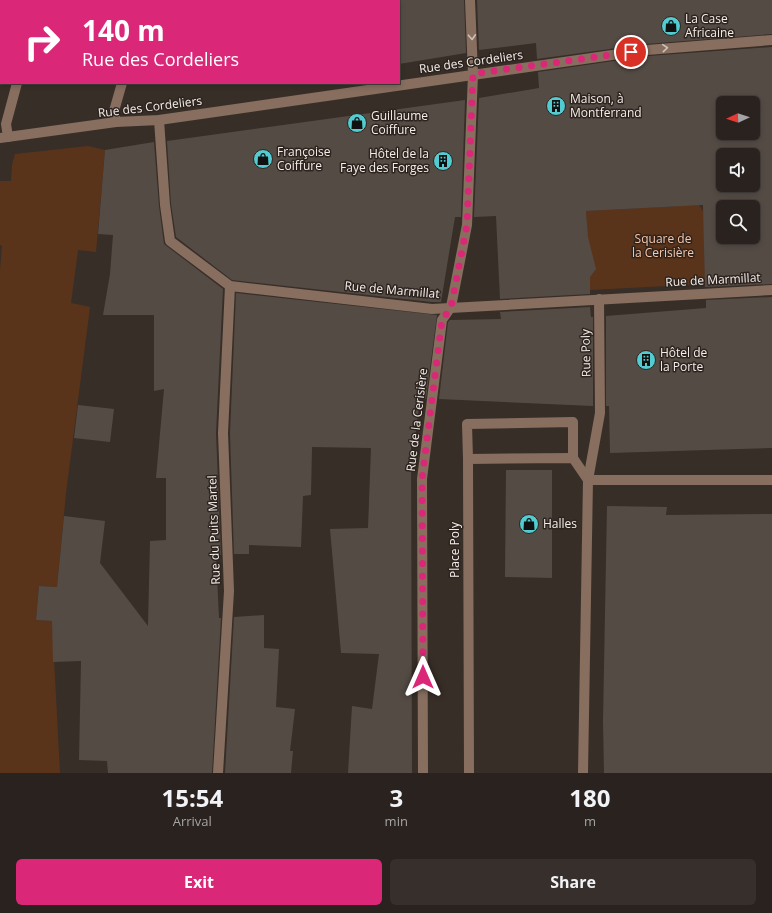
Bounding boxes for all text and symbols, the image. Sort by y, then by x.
place label: La Case Africaine [685,10,734,41]
text: 140 m [82,11,165,49]
shop icon: La Case Africaine [660,15,682,37]
icon: right [16,16,68,68]
one-way arrow [467,34,476,40]
pin [614,35,648,69]
icon: arrive [620,41,642,63]
one-way arrow [662,44,668,53]
street label: Rue des Cordeliers [418,46,524,77]
text: Rue des Cordeliers [82,47,239,71]
place label: Maison, à Montferrand [570,90,642,121]
street label: Rue des Cordeliers [97,92,203,121]
building icon: Maison, à Montferrand [545,95,567,117]
north arrow [716,96,760,140]
map controls [716,96,760,244]
place label: Guillaume Coiffure [371,107,428,138]
shop icon: Guillaume Coiffure [346,112,368,134]
place label: Françoise Coiffure [277,143,331,174]
place label: Hôtel de la Faye des Forges [340,145,429,176]
shop icon: Françoise Coiffure [252,148,274,170]
button: sound [716,148,760,192]
building icon: Hôtel de la Faye des Forges [432,150,454,172]
button: search [716,200,760,244]
park label: Square de la Cerisière [632,230,694,261]
street label: Rue de Marmillat [665,269,761,290]
street label: Rue de Marmillat [344,277,440,302]
street label: Rue Poly [577,328,594,377]
place label: Hôtel de la Porte [660,344,708,375]
building icon: Hôtel de la Porte [635,349,657,371]
street label: Rue de la Cerisière [402,367,431,473]
street label: Rue du Puits Martel [203,475,224,585]
shop icon: Halles [518,513,540,535]
place label: Halles [543,515,577,532]
street label: Place Poly [446,521,463,578]
position arrow [402,656,444,698]
text: 15:54 [161,781,223,814]
text: 3 [389,781,403,814]
text: 180 [569,781,611,814]
text: Arrival [173,812,212,830]
text: min [385,812,408,830]
text: m [584,812,596,830]
button: Exit [16,859,382,905]
button: Share [390,859,756,905]

